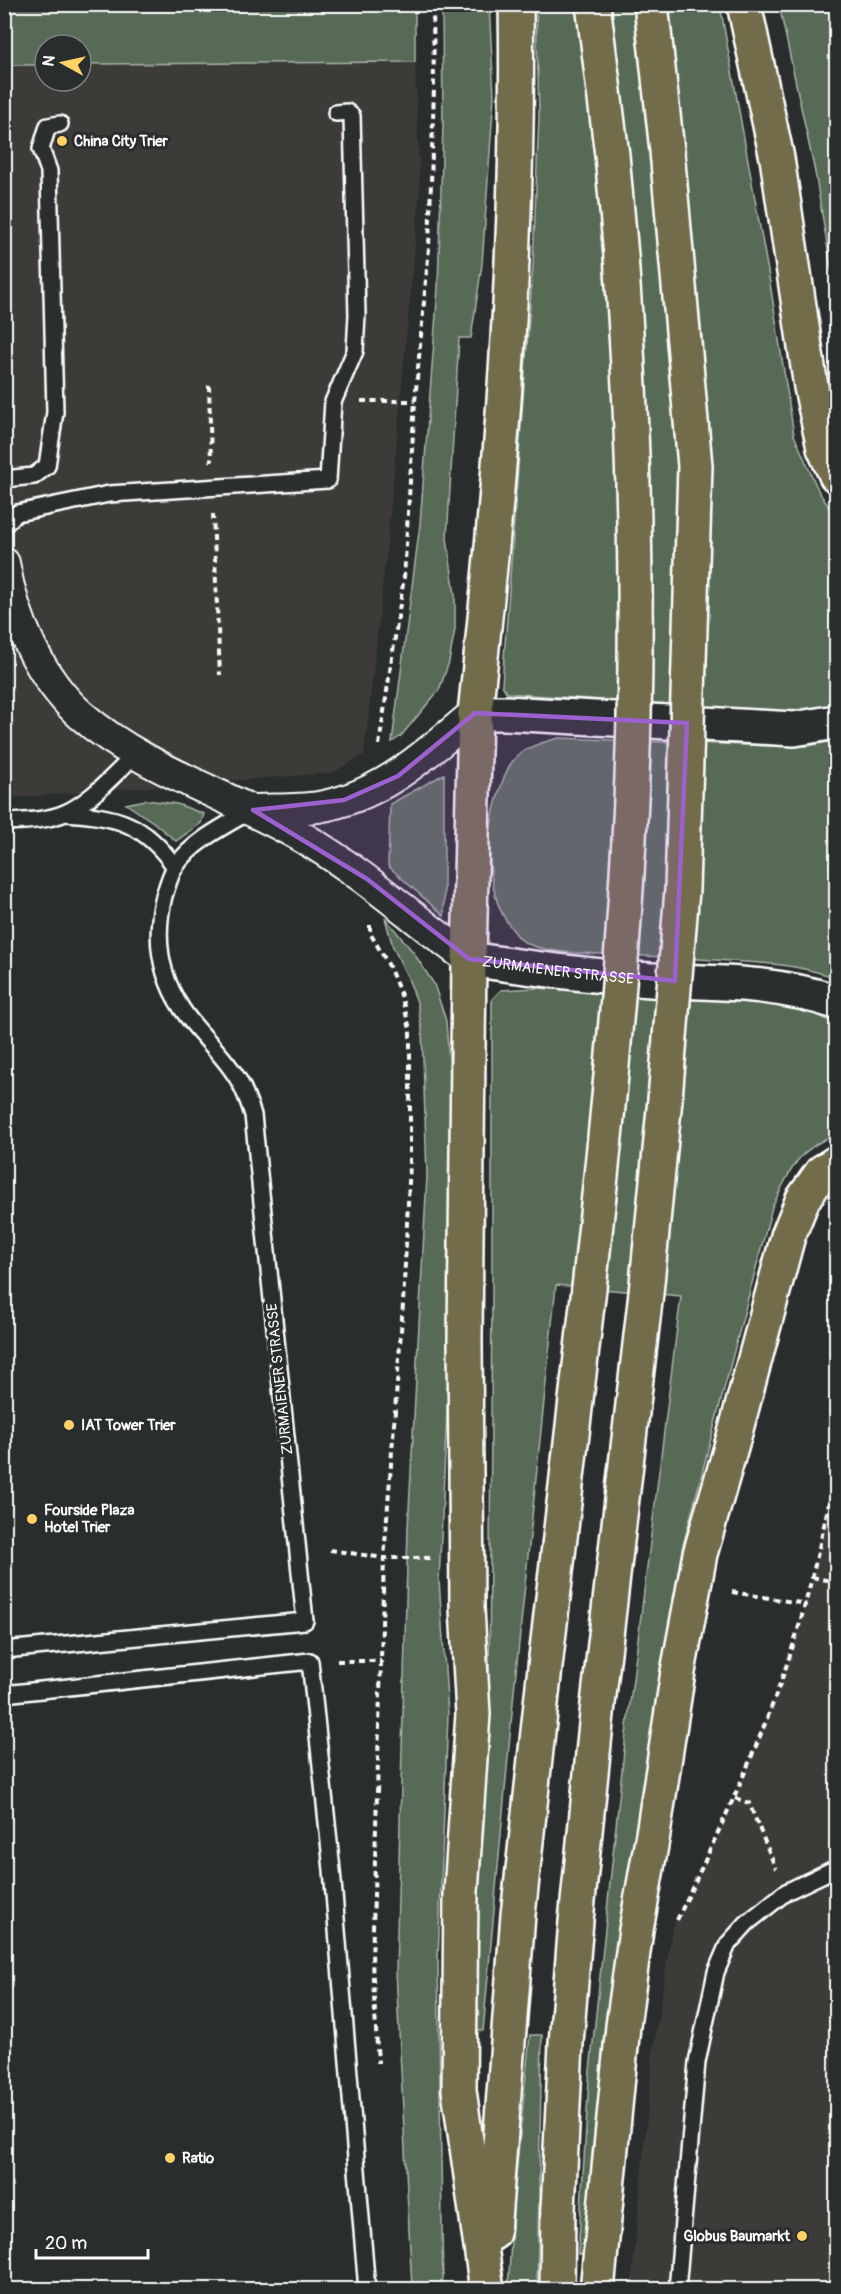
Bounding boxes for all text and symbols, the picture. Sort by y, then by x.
north arrow [33,33,93,93]
text: N [38,54,60,68]
place label: China City Trier [74,132,169,151]
marker: China City Trier [55,134,69,148]
street label: ZURMAIENER STRASSE [481,952,635,988]
street label: ZURMAIENER STRASSE [263,1302,297,1456]
place label: IAT Tower Trier [81,1416,176,1435]
marker: IAT Tower Trier [62,1418,76,1432]
place label: Fourside Plaza Hotel Trier [44,1501,134,1537]
marker: Fourside Plaza Hotel Trier [25,1512,39,1526]
place label: Ratio [182,2149,214,2168]
marker: Ratio [163,2151,177,2165]
scale bar [36,2222,148,2260]
place label: Globus Baumarkt [683,2227,791,2246]
marker: Globus Baumarkt [795,2229,809,2243]
text: 20 m [45,2232,87,2255]

